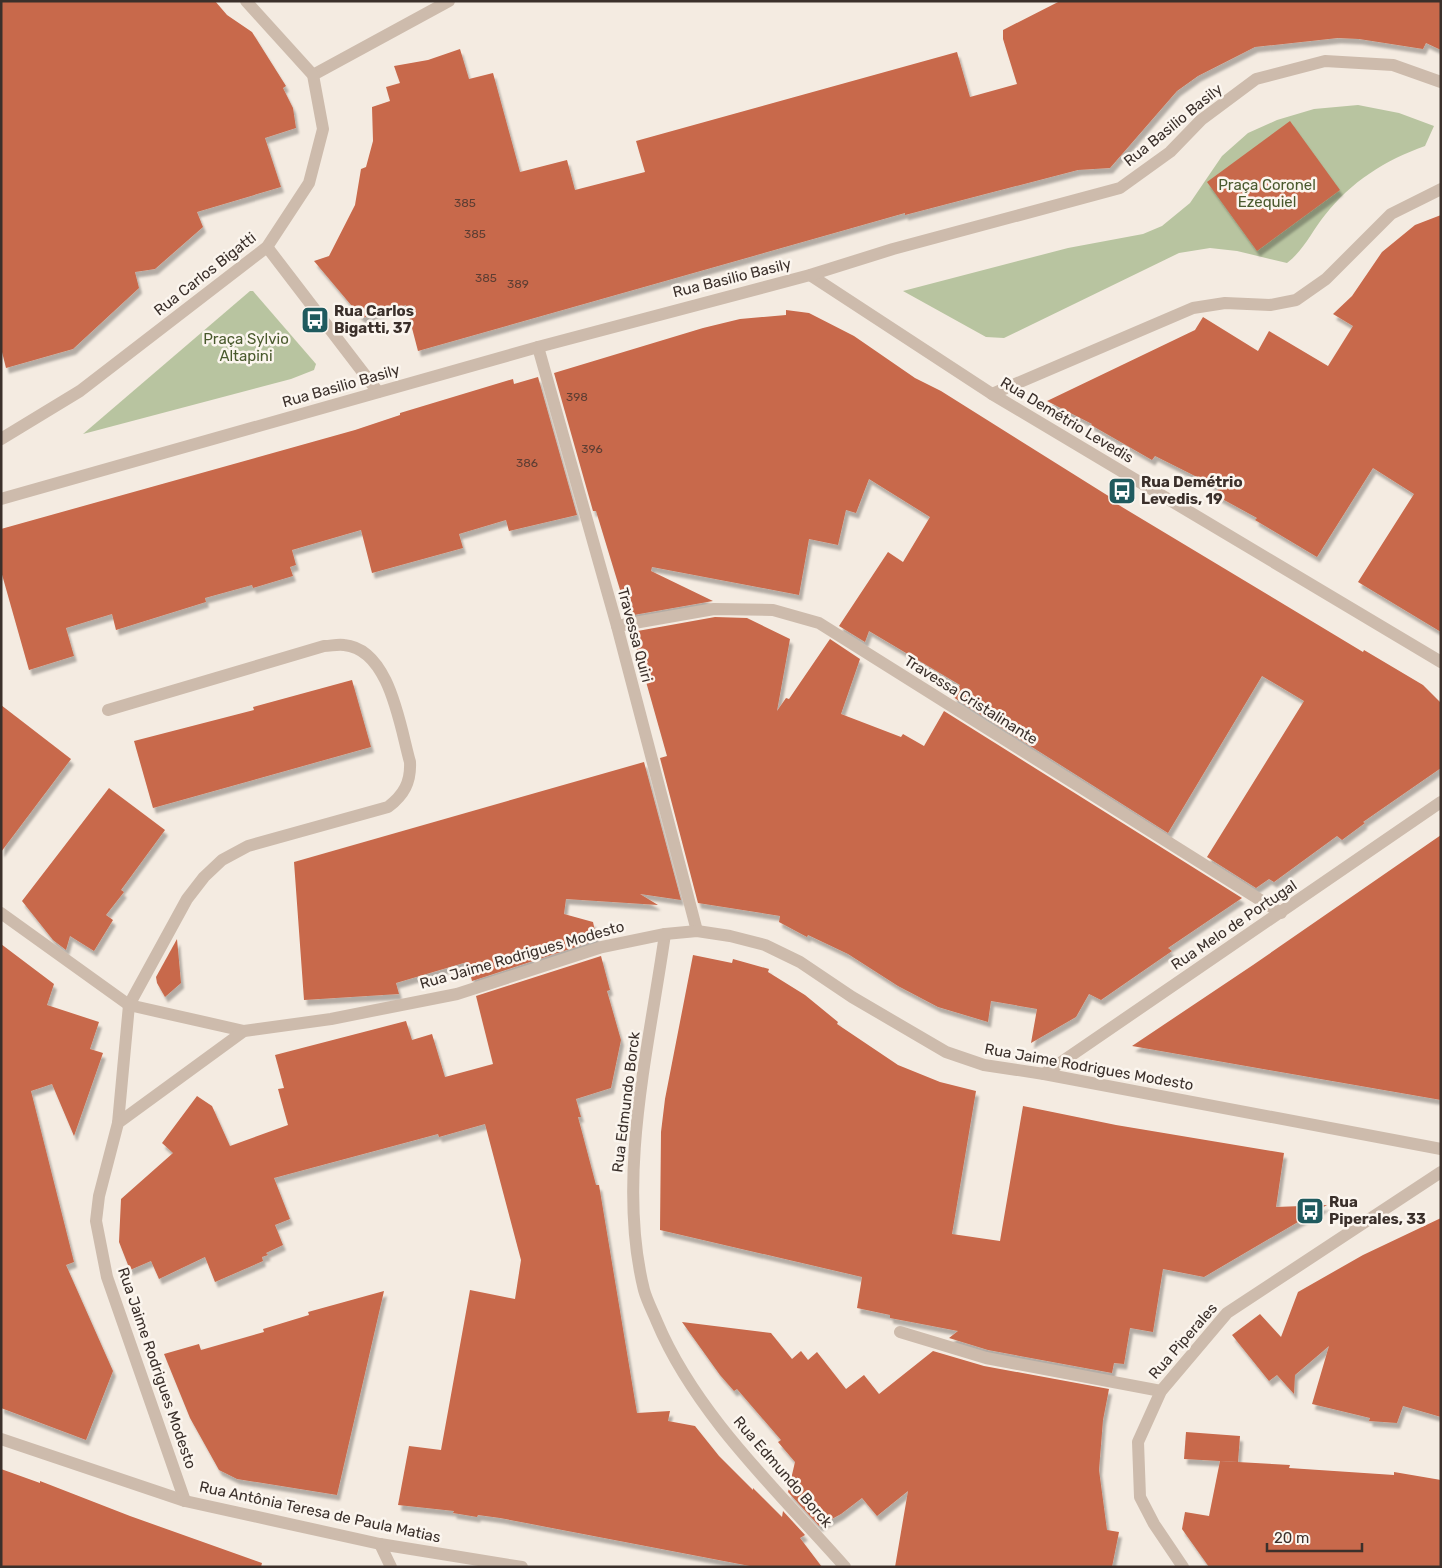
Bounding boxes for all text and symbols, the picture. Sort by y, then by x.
street label: Rua Basilio Basily [1120,80,1226,170]
park label: Praça Coronel Ezequiel [1218,176,1316,211]
house number: 385 [454,196,476,210]
house number: 385 [464,227,486,241]
street label: Rua Carlos Bigatti [150,229,260,319]
street label: Rua Basilio Basily [671,255,793,301]
house number: 385 [475,271,497,285]
house number: 389 [507,277,529,291]
place label: Rua Carlos Bigatti, 37 [334,302,414,337]
bus stop icon: Rua Carlos Bigatti, 37 [300,305,330,335]
park label: Praça Sylvio Altapini [203,330,289,365]
street label: Rua Basilio Basily [280,361,402,411]
street label: Rua Demétrio Levedis [997,373,1137,467]
house number: 398 [566,390,588,404]
house number: 396 [581,442,603,456]
house number: 386 [516,456,538,470]
place label: Rua Demétrio Levedis, 19 [1141,473,1243,508]
bus stop icon: Rua Demétrio Levedis, 19 [1107,476,1137,506]
street label: Travessa Quiri [614,586,656,684]
street label: Travessa Cristalinante [901,652,1041,748]
street label: Rua Melo de Portugal [1168,876,1300,974]
street label: Rua Jaime Rodrigues Modesto [418,917,626,993]
street label: Rua Edmundo Borck [608,1030,644,1173]
street label: Rua Jaime Rodrigues Modesto [983,1040,1195,1094]
place label: Rua Piperales, 33 [1329,1193,1426,1228]
bus stop icon: Rua Piperales, 33 [1295,1196,1325,1226]
street label: Rua Jaime Rodrigues Modesto [114,1265,200,1471]
street label: Rua Piperales [1145,1299,1221,1383]
street label: Rua Edmundo Borck [730,1413,836,1532]
street label: Rua Antônia Teresa de Paula Matias [198,1478,443,1546]
scale bar [1267,1520,1362,1552]
text: 20 m [1274,1529,1309,1547]

